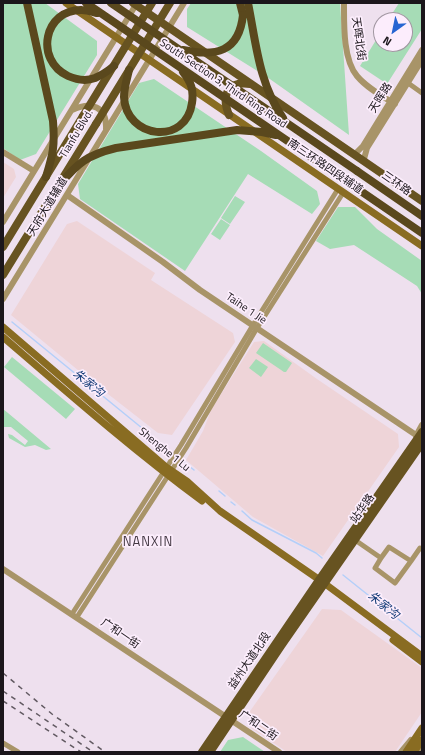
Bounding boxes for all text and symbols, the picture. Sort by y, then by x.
north arrow [373,12,413,52]
street label: 天晖北街 [348,16,368,62]
text: N [379,32,395,50]
street label: South Section 3, Third Ring Road [157,36,289,132]
street label: 天晖路 [367,81,395,115]
street label: Tianfu Blvd. [57,107,97,161]
street label: 南三环路四段辅道 [285,137,365,197]
street label: 三环路 [379,169,413,199]
street label: 天府大道辅道 [25,175,71,239]
street label: Taihe 1 Jie [223,291,269,327]
water label: 朱家沟 [69,367,107,401]
street label: Shenghe 1 Lu [136,425,192,475]
street label: 站华路 [348,492,378,526]
district label: NANXIN [123,535,173,551]
water label: 朱家沟 [364,589,402,623]
street label: 广和一街 [98,616,142,652]
street label: 益州大道北段 [226,630,274,692]
street label: 广和二街 [236,708,280,744]

